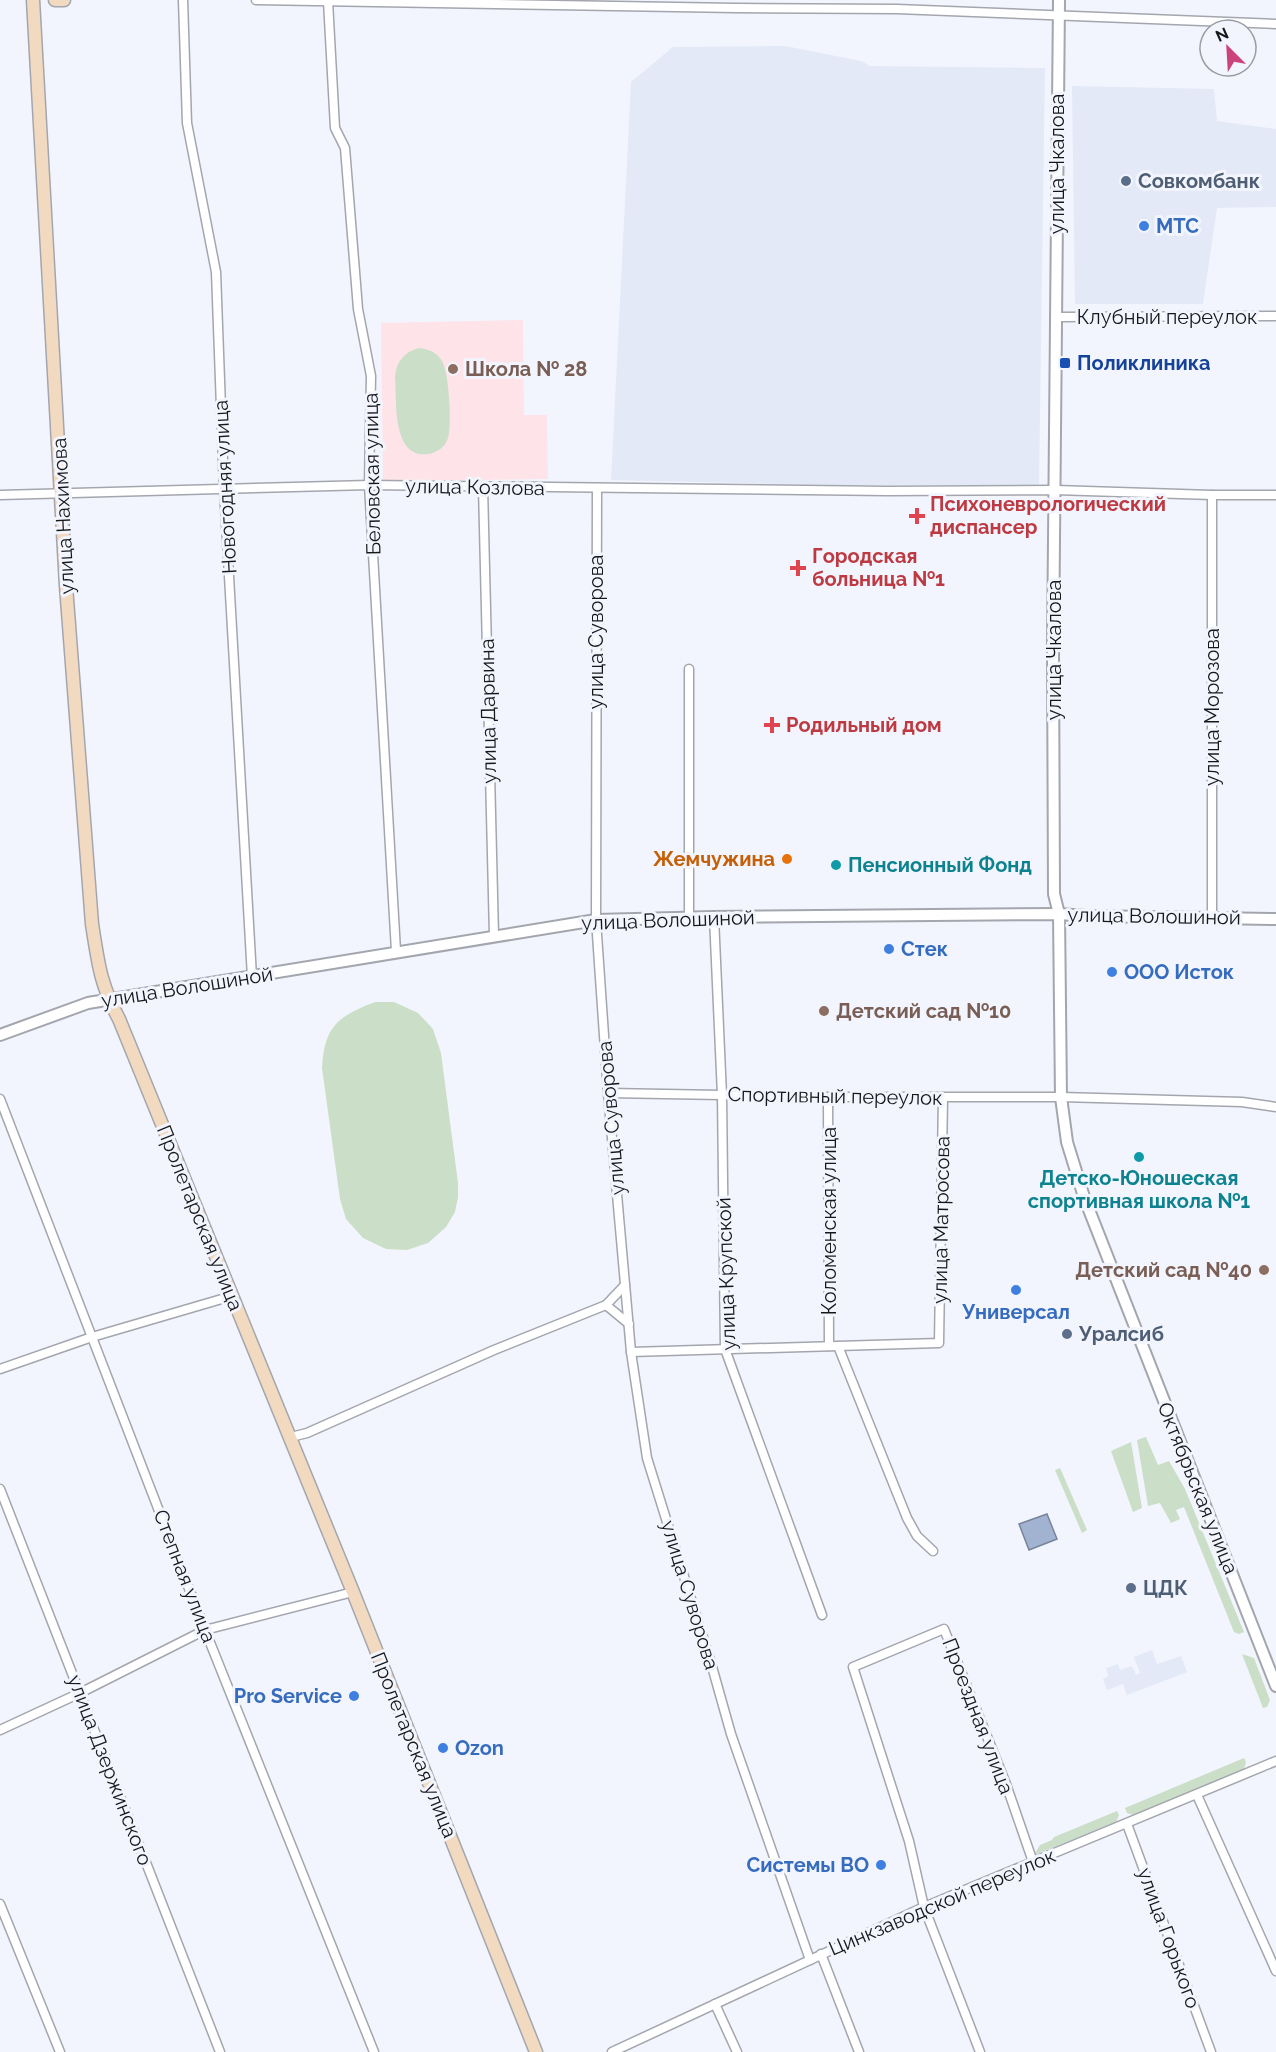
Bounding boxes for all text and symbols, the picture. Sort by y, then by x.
north arrow [1198,18,1258,78]
text: N [1213,24,1232,46]
street label: улица Чкалова [1045,94,1069,234]
place label: Совкомбанк [1138,169,1260,193]
marker: Совкомбанк [1119,174,1133,188]
place label: МТС [1156,214,1199,238]
marker: МТС [1137,219,1151,233]
street label: Клубный переулок [1077,305,1257,329]
place label: Поликлиника [1077,351,1210,375]
marker: Поликлиника [1058,356,1072,370]
place label: Школа № 28 [465,357,587,381]
marker: Школа № 28 [446,362,460,376]
street label: Беловская улица [359,393,385,555]
street label: Новогодняя улица [208,399,242,575]
street label: улица Нахимова [47,437,79,595]
street label: улица Козлова [405,474,545,500]
place label: Психоневрологический диспансер [930,492,1166,539]
marker: Психоневрологический диспансер [908,507,926,525]
place label: Городская больница №1 [812,544,945,591]
street label: улица Суворова [584,555,608,709]
marker: Городская больница №1 [789,559,807,577]
street label: улица Чкалова [1042,580,1066,720]
street label: улица Морозова [1200,628,1224,786]
street label: улица Дарвина [475,638,501,784]
place label: Родильный дом [786,713,942,737]
marker: Родильный дом [763,716,781,734]
place label: Жемчужина [653,847,775,871]
marker: Жемчужина [780,852,794,866]
place label: Пенсионный Фонд [848,853,1032,877]
marker: Пенсионный Фонд [829,858,843,872]
street label: улица Волошиной [1067,902,1241,930]
street label: улица Волошиной [581,905,755,935]
place label: Стек [901,937,948,961]
marker: Стек [882,942,896,956]
place label: ООО Исток [1124,960,1234,984]
street label: улица Волошиной [99,962,275,1012]
marker: ООО Исток [1105,965,1119,979]
place label: Детский сад №10 [836,999,1011,1023]
marker: Детский сад №10 [817,1004,831,1018]
street label: улица Суворова [592,1040,630,1196]
street label: Спортивный переулок [727,1082,943,1110]
street label: Пролетарская улица [152,1122,248,1314]
street label: Коломенская улица [817,1127,841,1315]
street label: улица Матросова [928,1136,954,1304]
marker: Детско-Юношеская спортивная школа №1 [1132,1150,1146,1164]
place label: Детско-Юношеская спортивная школа №1 [1028,1166,1250,1213]
street label: улица Крупской [711,1197,741,1351]
place label: Детский сад №40 [1075,1258,1252,1282]
marker: Детский сад №40 [1257,1263,1271,1277]
marker: Универсал [1009,1283,1023,1297]
place label: Универсал [961,1300,1070,1324]
place label: Уралсиб [1078,1322,1164,1346]
marker: Уралсиб [1060,1327,1074,1341]
street label: Октябрьская улица [1153,1399,1243,1577]
street label: Степная улица [149,1506,221,1646]
street label: улица Суворова [656,1518,724,1672]
place label: ЦДК [1143,1576,1188,1600]
marker: ЦДК [1124,1581,1138,1595]
street label: Проездная улица [937,1635,1019,1797]
street label: Пролетарская улица [366,1649,462,1841]
street label: улица Дзержинского [63,1671,157,1869]
place label: Pro Service [234,1684,342,1708]
marker: Pro Service [347,1689,361,1703]
place label: Ozon [455,1736,504,1760]
marker: Ozon [436,1741,450,1755]
street label: Цинкзаводской переулок [825,1843,1059,1961]
place label: Системы ВО [747,1853,869,1877]
marker: Системы ВО [874,1858,888,1872]
street label: улица Горького [1132,1864,1206,2012]

